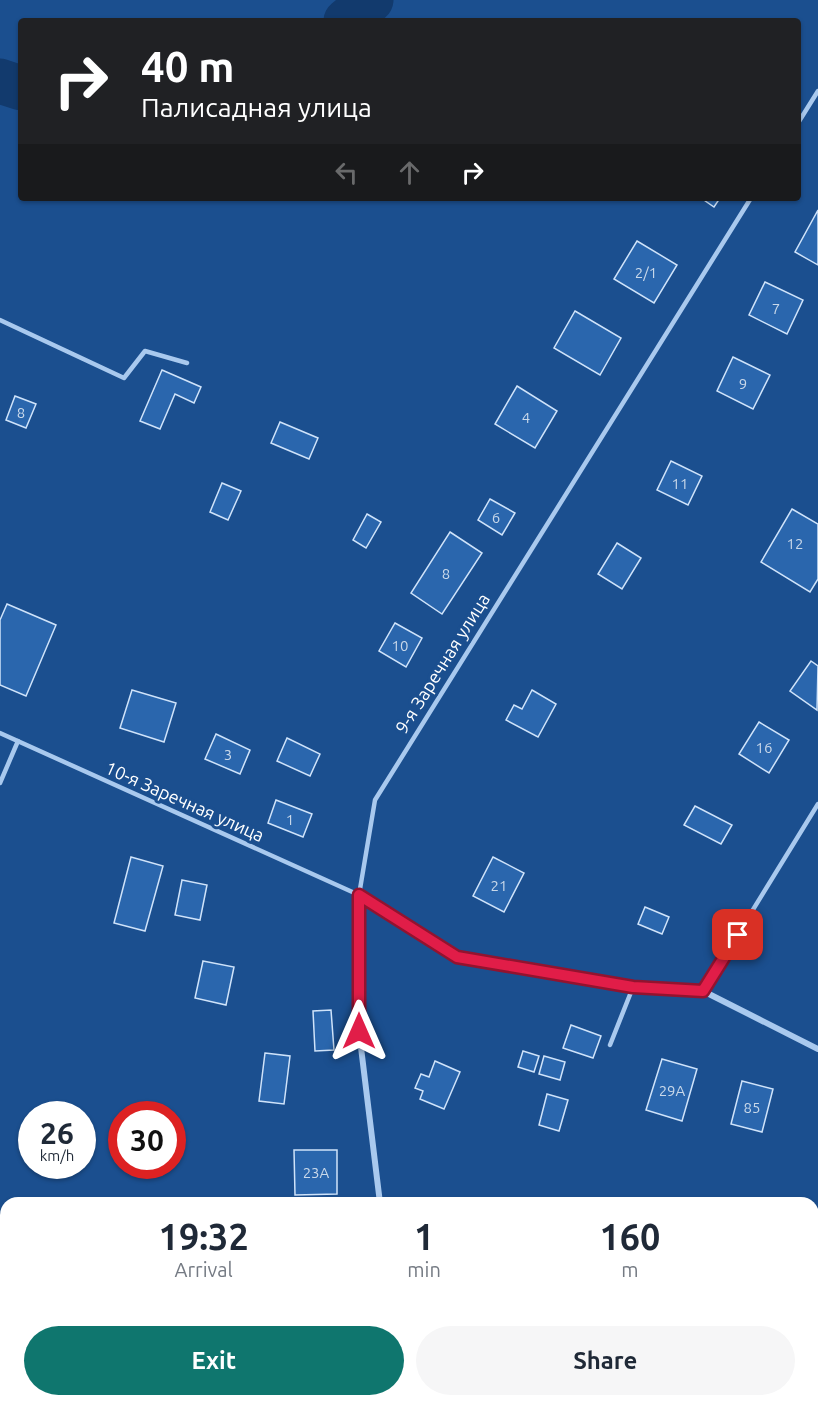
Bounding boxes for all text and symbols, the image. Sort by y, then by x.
icon: right [42,42,120,120]
text: 40 m [141,43,235,90]
text: Палисадная улица [141,92,372,122]
icon: left [330,156,363,189]
icon: ahead [393,156,426,189]
icon: right [456,156,489,189]
house number: 2/1 [635,264,657,281]
house number: 7 [772,300,780,317]
house number: 9 [739,375,747,392]
house number: 8 [17,404,25,421]
house number: 4 [522,409,530,426]
house number: 11 [672,475,688,492]
house number: 6 [492,509,500,526]
house number: 12 [787,535,803,552]
house number: 8 [442,565,450,582]
street label: 9-я Заречная улица [391,589,493,737]
house number: 10 [392,637,408,654]
house number: 16 [756,739,772,756]
house number: 3 [224,746,232,763]
street label: 10-я Заречная улица [103,757,267,845]
house number: 1 [286,811,294,828]
house number: 21 [491,877,507,894]
pin [712,909,763,960]
icon: arrive [721,918,754,951]
position arrow [327,999,391,1063]
house number: 29А [659,1082,686,1099]
house number: 85 [744,1099,760,1116]
speed limit sign: 30 [108,1101,186,1179]
text: 26 [40,1116,74,1150]
text: km/h [40,1147,74,1164]
house number: 23А [303,1164,330,1181]
text: 19:32 [159,1216,249,1257]
text: 1 [414,1216,434,1257]
text: 160 [599,1216,660,1257]
text: Arrival [175,1258,233,1281]
text: min [407,1258,441,1281]
text: m [621,1258,639,1281]
button: Exit [24,1326,404,1395]
button: Share [416,1326,795,1395]

